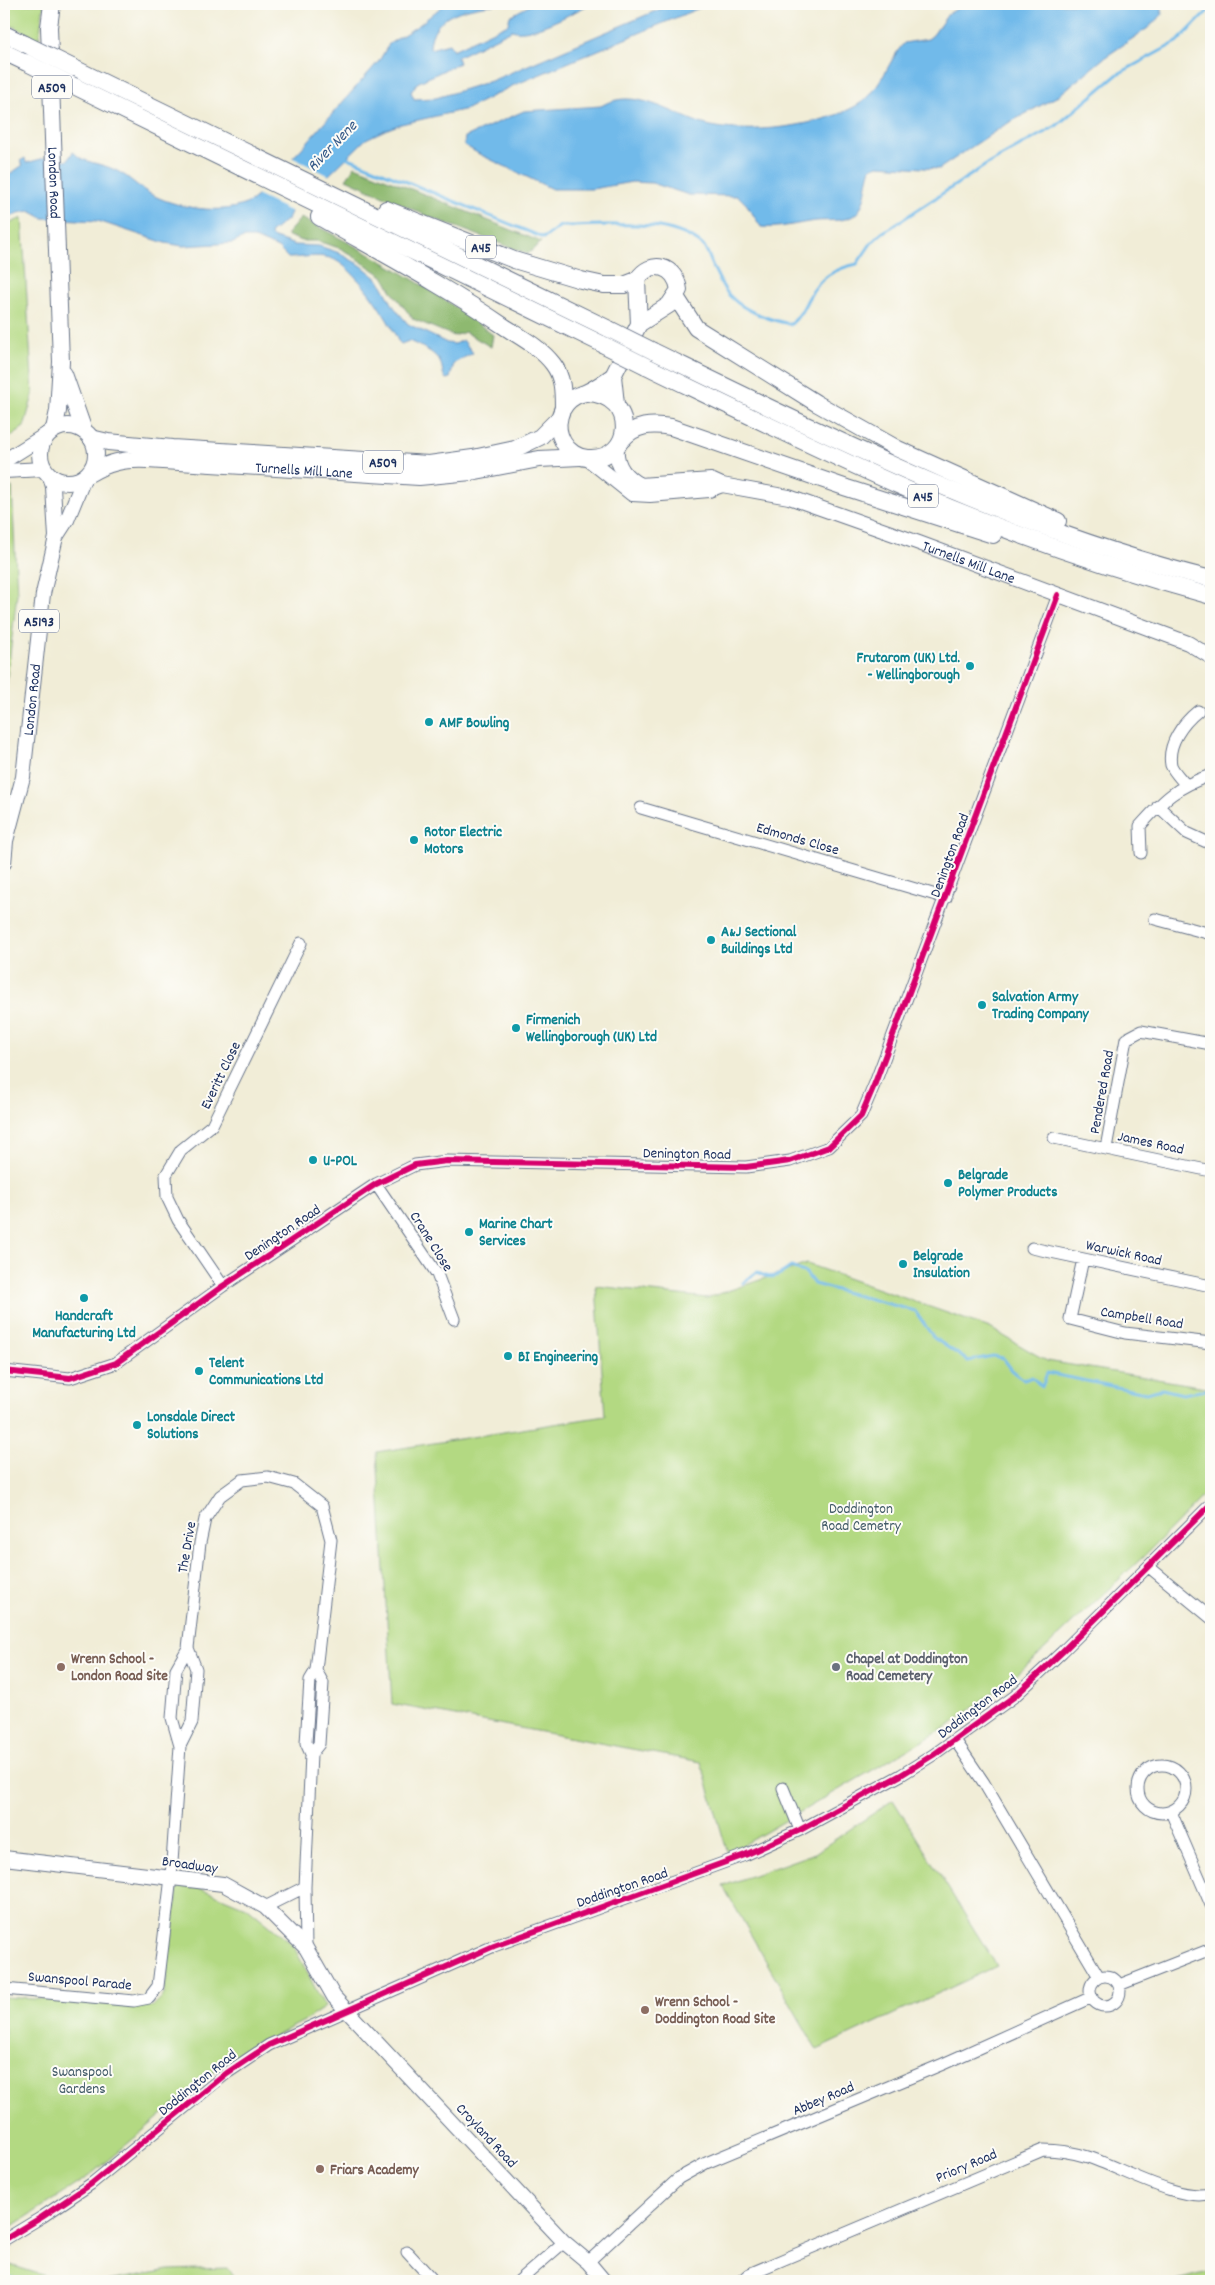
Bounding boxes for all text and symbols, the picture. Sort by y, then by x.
road number: A509 [32,75,72,98]
water label: River Nene [302,115,364,178]
street label: London Road [40,146,65,219]
road number: A45 [466,236,496,258]
road number: A509 [363,451,403,474]
street label: Turnells Mill Lane [255,458,354,486]
road number: A45 [908,484,938,508]
street label: Turnells Mill Lane [919,536,1018,591]
road number: A5193 [19,610,59,632]
place label: Frutarom (UK) Ltd. - Wellingborough [856,648,961,687]
marker: Frutarom (UK) Ltd. - Wellingborough [964,660,976,672]
street label: London Road [19,663,48,737]
place label: AMF Bowling [439,713,510,735]
marker: AMF Bowling [423,716,435,728]
street label: Denington Road [925,811,976,901]
street label: Edmonds Close [754,818,842,862]
place label: Rotor Electric Motors [424,822,502,861]
marker: Rotor Electric Motors [408,834,420,846]
place label: A&J Sectional Buildings Ltd [721,922,797,961]
marker: A&J Sectional Buildings Ltd [705,934,717,946]
place label: Salvation Army Trading Company [992,987,1090,1026]
marker: Salvation Army Trading Company [976,999,988,1011]
place label: Firmenich Wellingborough (UK) Ltd [526,1010,657,1049]
marker: Firmenich Wellingborough (UK) Ltd [510,1022,522,1034]
street label: Everitt Close [196,1038,248,1114]
street label: Pendered Road [1085,1049,1121,1136]
street label: James Road [1115,1126,1186,1162]
street label: Denington Road [643,1143,731,1167]
place label: U-POL [323,1151,358,1173]
marker: U-POL [307,1154,319,1166]
place label: Belgrade Polymer Products [958,1165,1057,1204]
marker: Belgrade Polymer Products [942,1177,954,1189]
street label: Denington Road [240,1200,326,1267]
street label: Crane Close [403,1208,458,1277]
place label: Marine Chart Services [479,1214,553,1253]
marker: Marine Chart Services [463,1226,475,1238]
street label: Warwick Road [1084,1235,1164,1273]
place label: Belgrade Insulation [913,1246,970,1285]
marker: Belgrade Insulation [897,1258,909,1270]
marker: Handcraft Manufacturing Ltd [78,1292,90,1304]
street label: Campbell Road [1099,1302,1185,1336]
place label: Handcraft Manufacturing Ltd [32,1306,136,1345]
place label: BI Engineering [518,1347,599,1369]
marker: BI Engineering [502,1350,514,1362]
place label: Telent Communications Ltd [209,1353,323,1392]
marker: Telent Communications Ltd [193,1365,205,1377]
place label: Lonsdale Direct Solutions [147,1407,235,1446]
marker: Lonsdale Direct Solutions [131,1419,143,1431]
park label: Doddington Road Cemetry [821,1499,902,1538]
street label: The Drive [173,1520,203,1575]
place label: Wrenn School - London Road Site [71,1649,168,1688]
place label: Chapel at Doddington Road Cemetery [846,1649,968,1688]
marker: Wrenn School - London Road Site [55,1661,67,1673]
marker: Chapel at Doddington Road Cemetery [830,1661,842,1673]
street label: Doddington Road [934,1670,1023,1745]
street label: Broadway [160,1851,220,1881]
street label: Doddington Road [574,1863,671,1915]
street label: Swanspool Parade [27,1967,133,1998]
place label: Wrenn School - Doddington Road Site [655,1992,776,2031]
marker: Wrenn School - Doddington Road Site [639,2004,651,2016]
street label: Doddington Road [154,2045,242,2122]
park label: Swanspool Gardens [52,2062,113,2101]
street label: Abbey Road [789,2077,858,2123]
street label: Croyland Road [450,2099,521,2174]
street label: Priory Road [933,2144,1001,2190]
place label: Friars Academy [330,2160,420,2182]
marker: Friars Academy [314,2163,326,2175]

